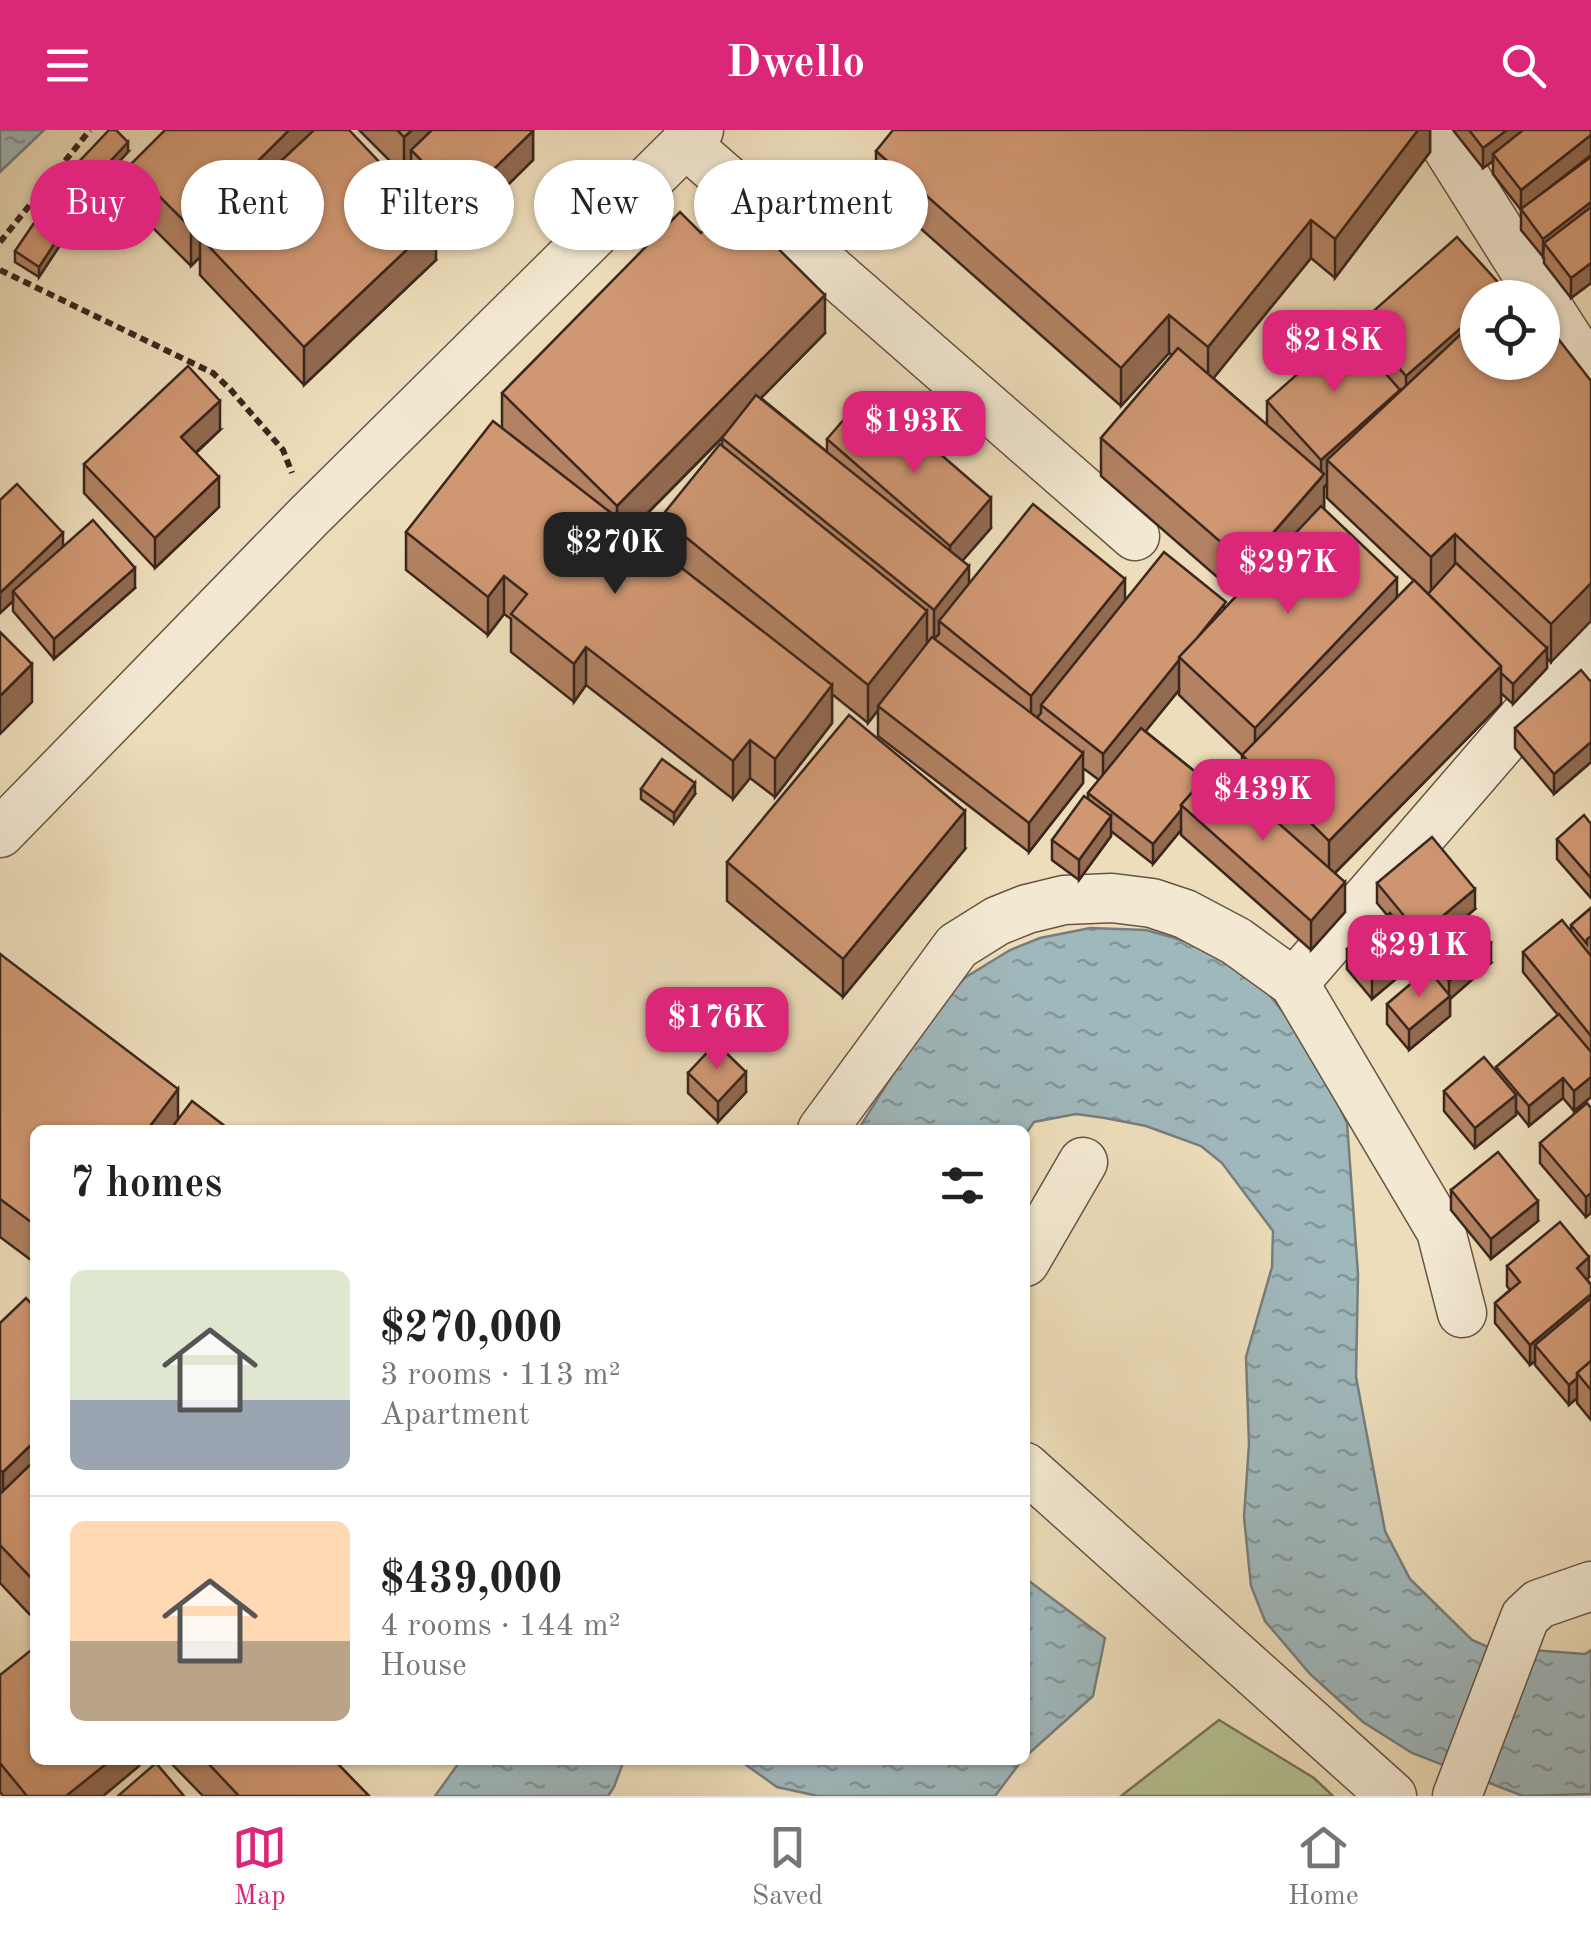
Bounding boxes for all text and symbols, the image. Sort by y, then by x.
icon: menu [40,38,95,93]
icon: search [1496,38,1551,93]
text: Dwello [726,42,865,87]
chip: Buy [30,160,161,250]
chip: Rent [181,160,324,250]
chip: Filters [344,160,514,250]
chip: New [534,160,674,250]
chip: Apartment [694,160,928,250]
map controls [1460,280,1560,380]
button: locate [1460,280,1560,380]
pin: $218K [1264,310,1404,395]
text: $218K [1285,326,1383,358]
pin: $193K [844,391,984,476]
text: $193K [865,407,963,439]
pin: $270K [545,512,685,597]
text: $270K [566,528,664,560]
pin: $297K [1218,532,1358,617]
text: $297K [1239,548,1337,580]
pin: $439K [1193,759,1333,844]
text: $439K [1214,775,1312,807]
pin: $291K [1349,915,1489,1000]
text: $291K [1370,931,1468,963]
pin: $176K [647,987,787,1072]
text: $176K [668,1003,766,1035]
icon: filters [935,1158,990,1213]
text: 7 homes [70,1164,222,1206]
text: $270,000 [380,1309,562,1351]
icon: home [150,1310,270,1430]
text: 3 rooms · 113 m² [380,1360,621,1392]
text: Apartment [380,1400,530,1432]
text: $439,000 [380,1560,562,1602]
icon: home [150,1561,270,1681]
text: 4 rooms · 144 m² [380,1611,621,1643]
text: House [380,1651,467,1683]
tab: Map [232,1820,287,1915]
tab: Saved [752,1820,823,1915]
tab: Home [1288,1820,1359,1915]

